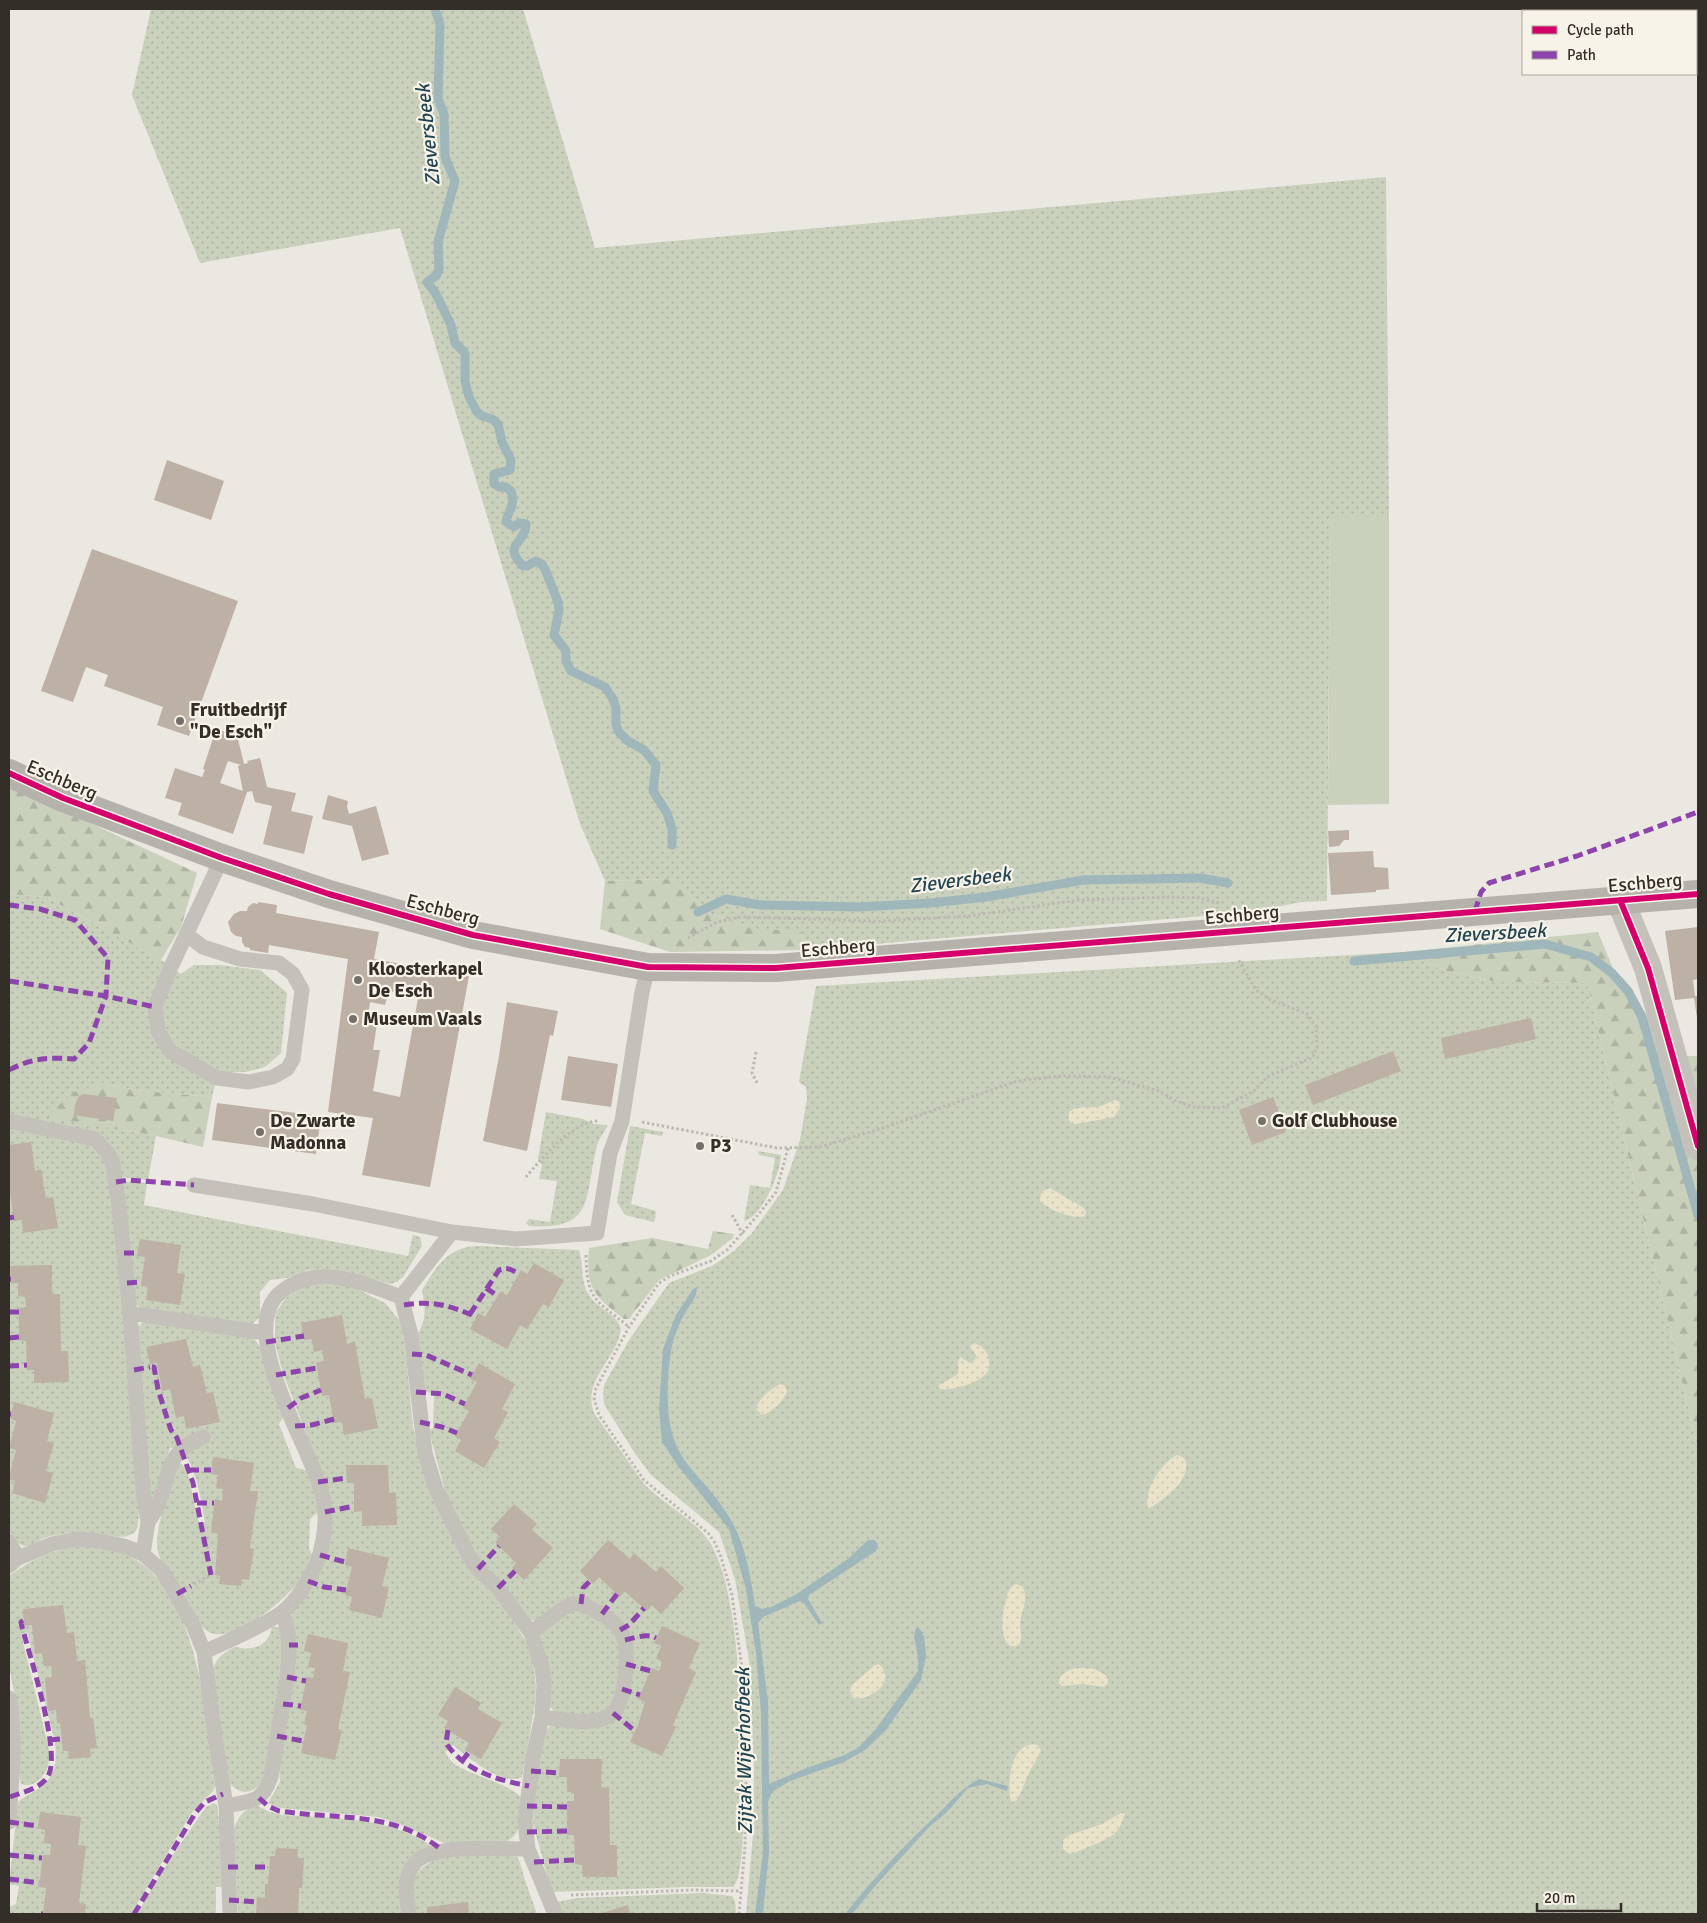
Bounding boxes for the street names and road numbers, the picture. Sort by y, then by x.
street label: Eschberg [23,754,101,806]
street label: Eschberg [1607,868,1683,898]
street label: Eschberg [404,889,482,931]
street label: Eschberg [1204,900,1280,930]
street label: Eschberg [800,933,876,963]

